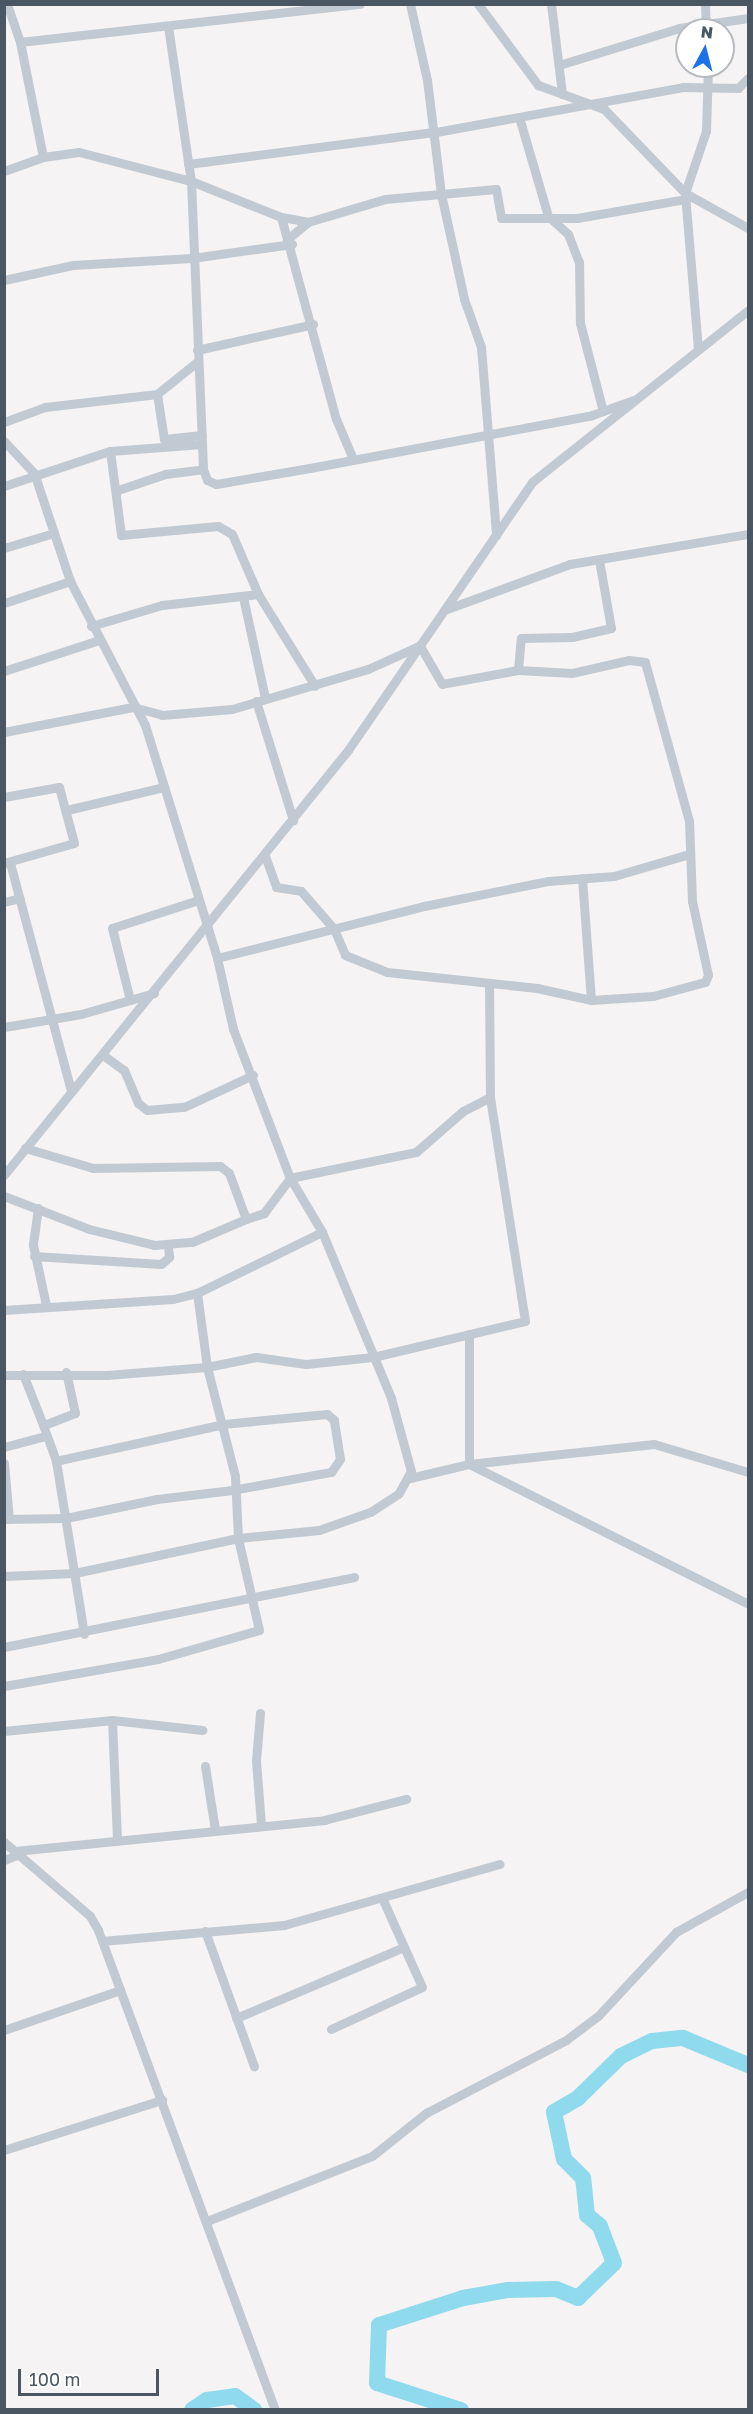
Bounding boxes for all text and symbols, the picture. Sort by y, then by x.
north arrow [675,18,735,78]
text: N [700,21,714,43]
scale bar [21,2357,162,2395]
text: 100 m [29,2368,80,2390]

